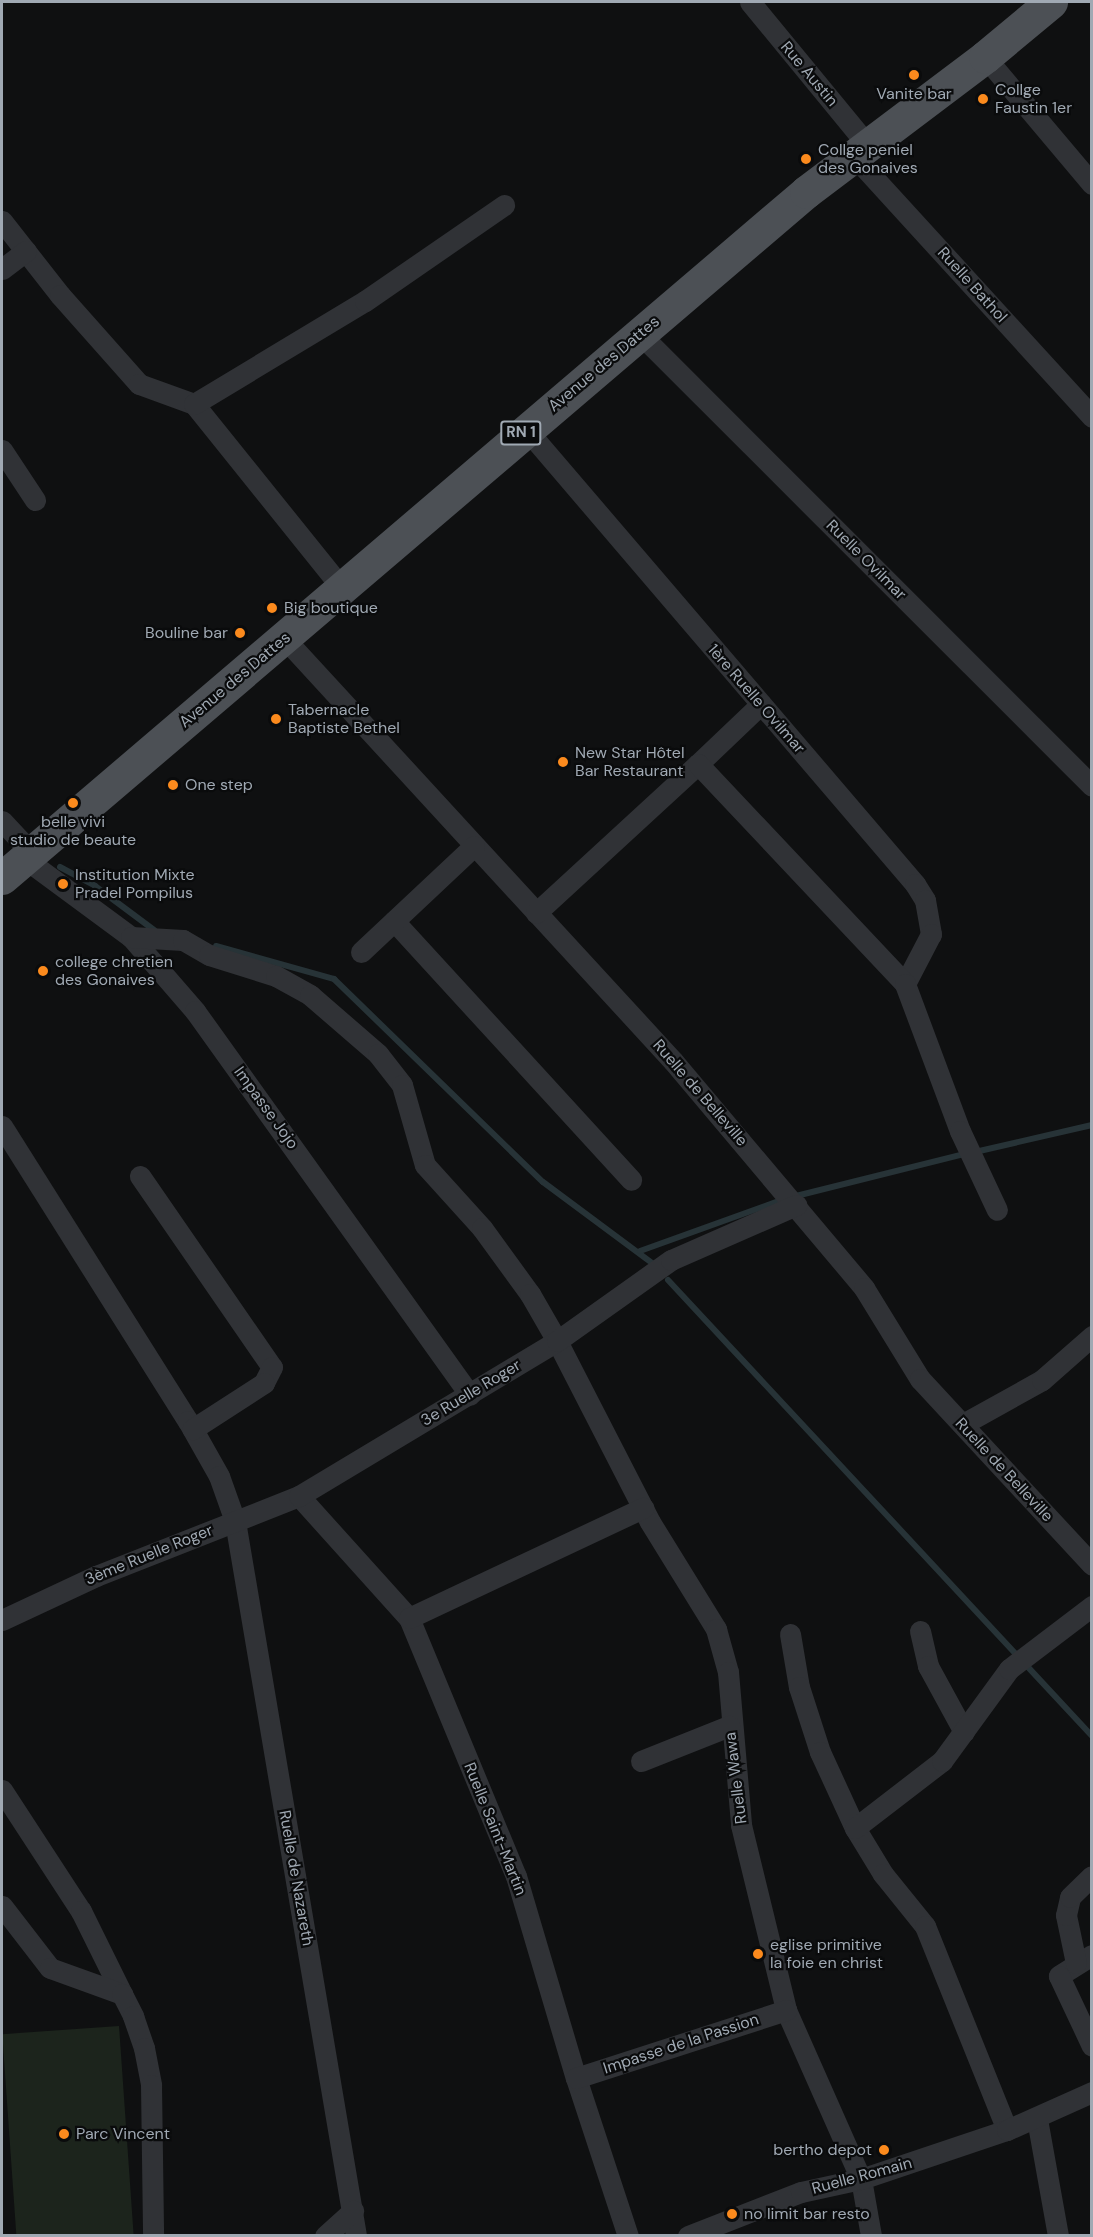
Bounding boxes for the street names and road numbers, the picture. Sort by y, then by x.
street label: Rue Austin [776,38,842,110]
street label: Ruelle Bathol [933,243,1011,327]
street label: Avenue des Dattes [545,312,663,416]
road number: RN 1 [500,421,542,445]
street label: Ruelle Ovilmar [822,516,910,604]
street label: Avenue des Dattes [176,628,294,732]
street label: 1ère Ruelle Ovilmar [703,640,809,758]
street label: Ruelle de Belleville [649,1036,751,1150]
street label: Impasse Jojo [230,1063,302,1153]
street label: 3e Ruelle Roger [418,1356,524,1430]
street label: Ruelle de Belleville [951,1414,1057,1526]
street label: 3ème Ruelle Roger [82,1521,216,1589]
street label: Ruelle Wawa [721,1731,751,1825]
street label: Ruelle Saint-Martin [460,1760,530,1898]
street label: Ruelle de Nazareth [275,1809,317,1947]
street label: Impasse de la Passion [601,2010,761,2078]
street label: Ruelle Romain [810,2153,914,2199]

